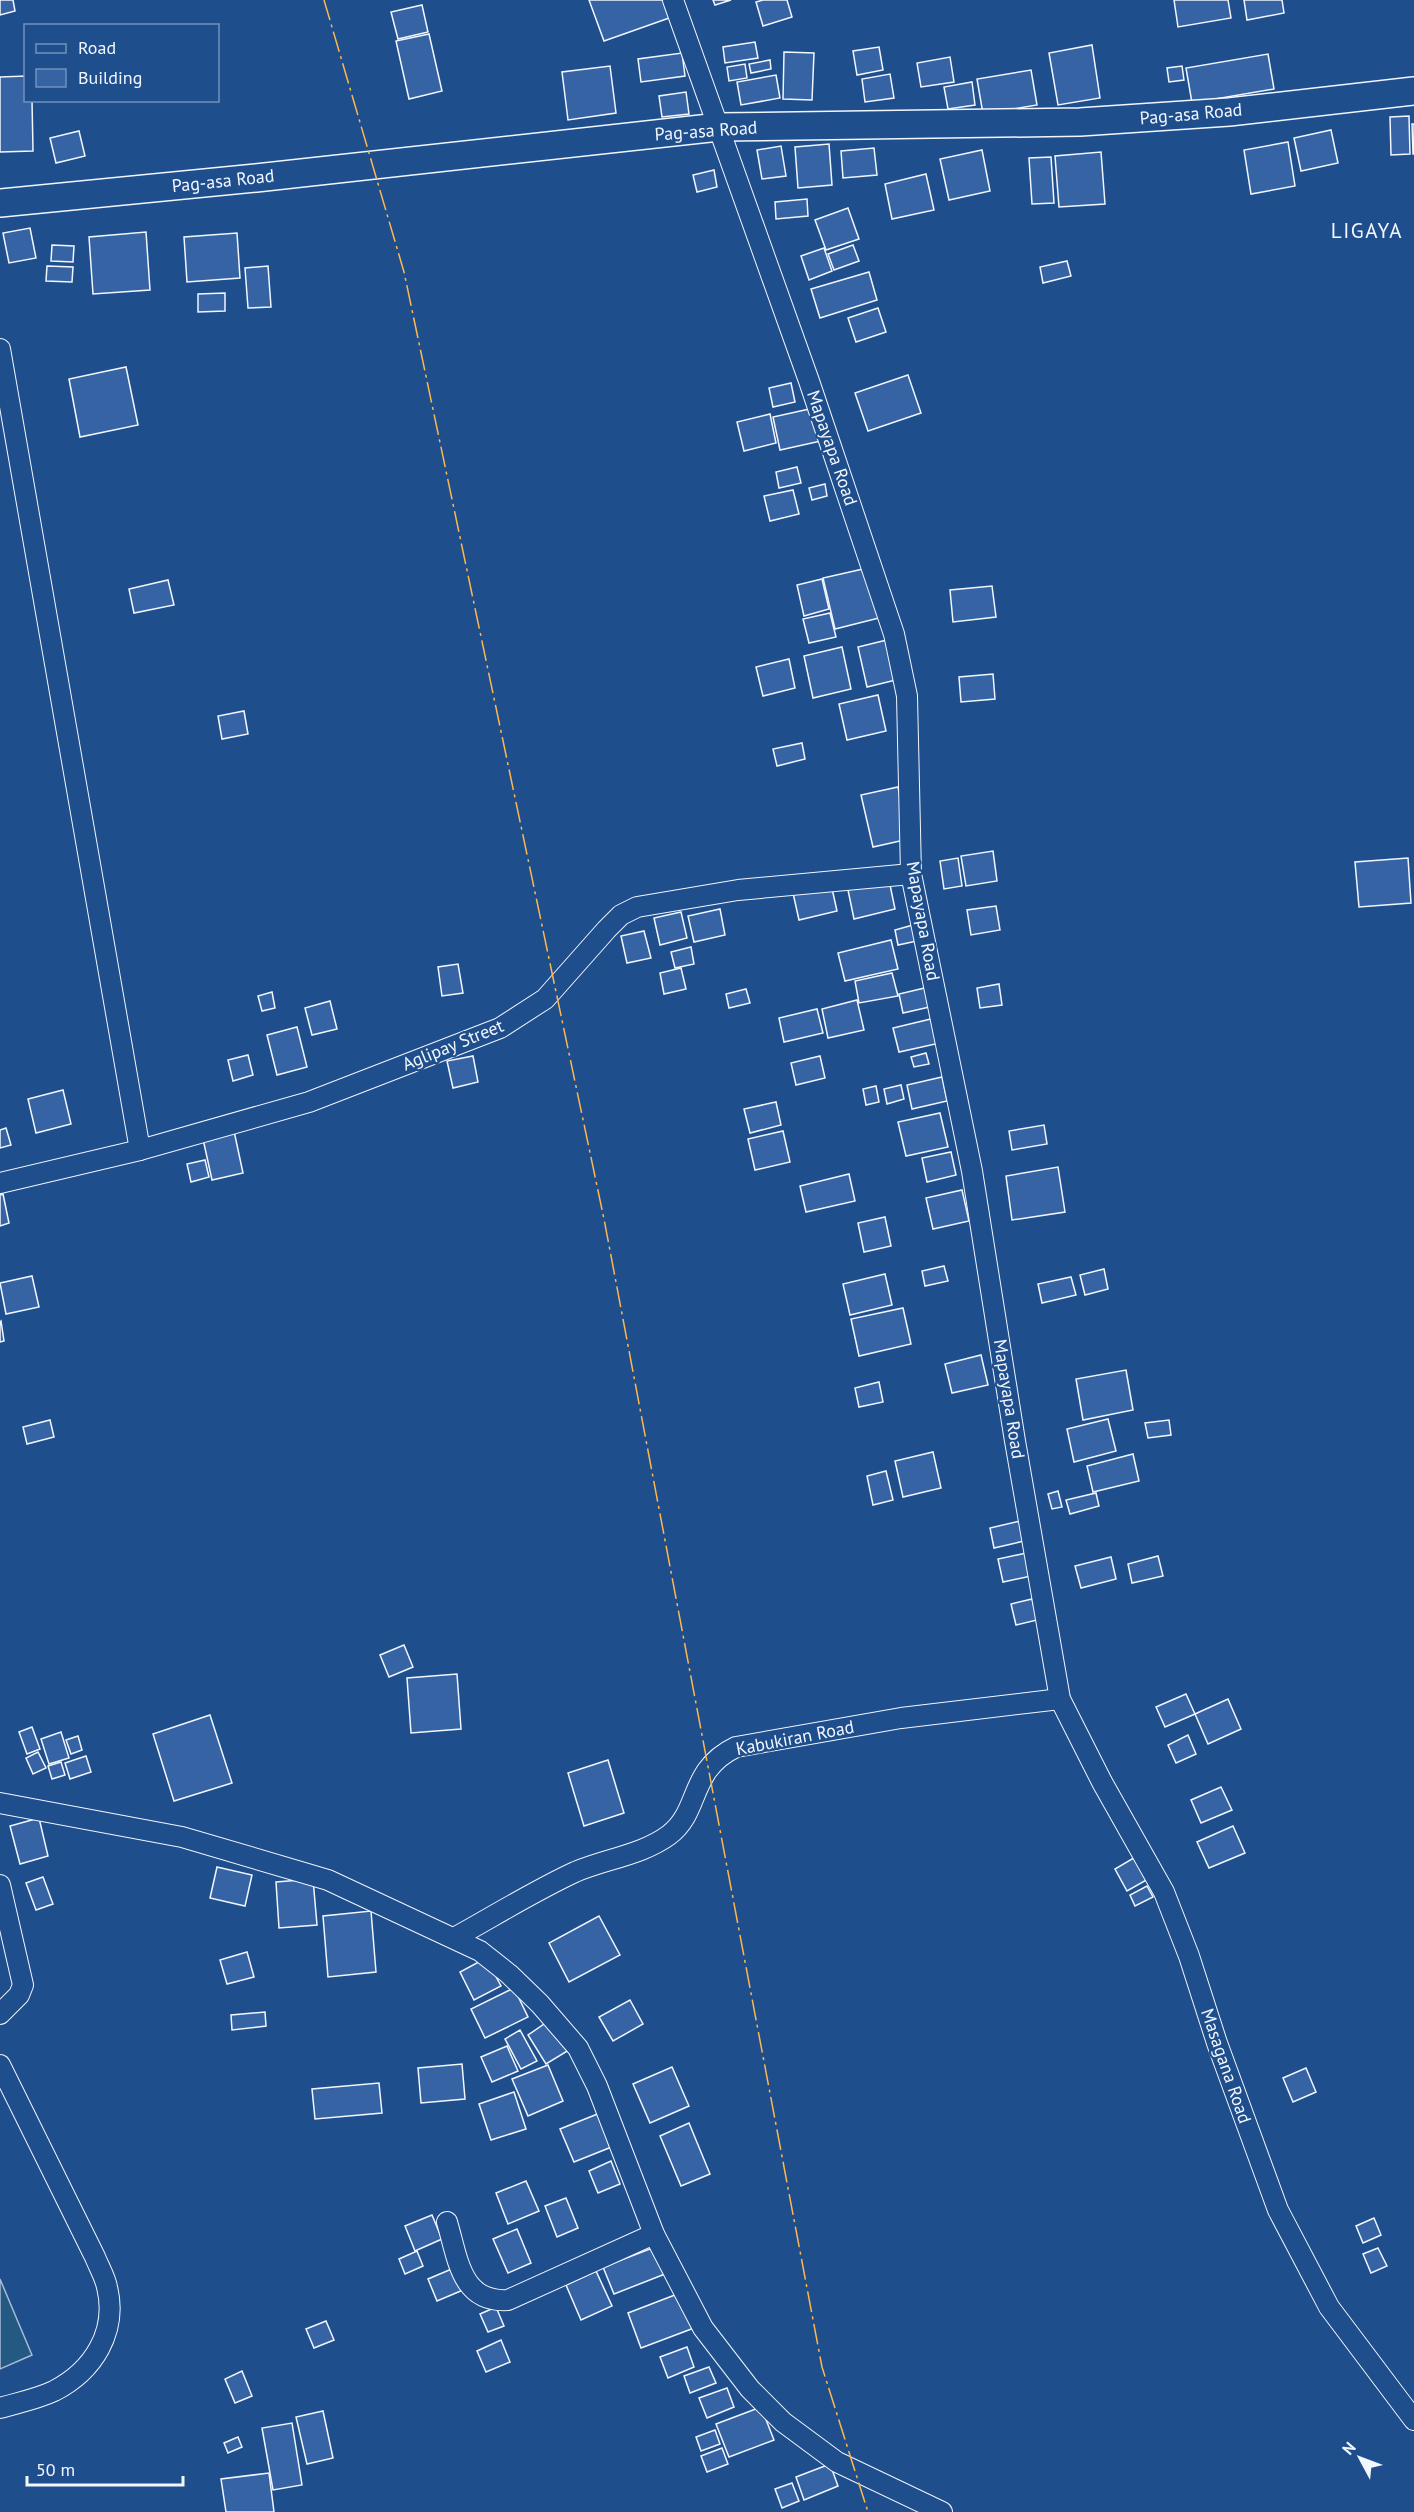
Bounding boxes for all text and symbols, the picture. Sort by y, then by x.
legend [24,24,219,102]
text: Road [78,36,116,59]
text: Building [78,66,142,89]
street label: Pag-asa Road [1139,98,1243,129]
street label: Pag-asa Road [654,115,758,146]
street label: Pag-asa Road [171,164,275,197]
district label: LIGAYA [1331,217,1403,244]
street label: Mapayapa Road [802,387,863,509]
street label: Mapayapa Road [902,859,945,982]
street label: Aglipay Street [399,1014,507,1075]
street label: Mapayapa Road [989,1337,1030,1460]
street label: Kabukiran Road [734,1715,856,1760]
street label: Masagana Road [1196,2005,1257,2126]
north arrow [1330,2428,1390,2488]
text: N [1338,2438,1360,2459]
scale bar [27,2449,183,2487]
text: 50 m [36,2458,75,2481]

